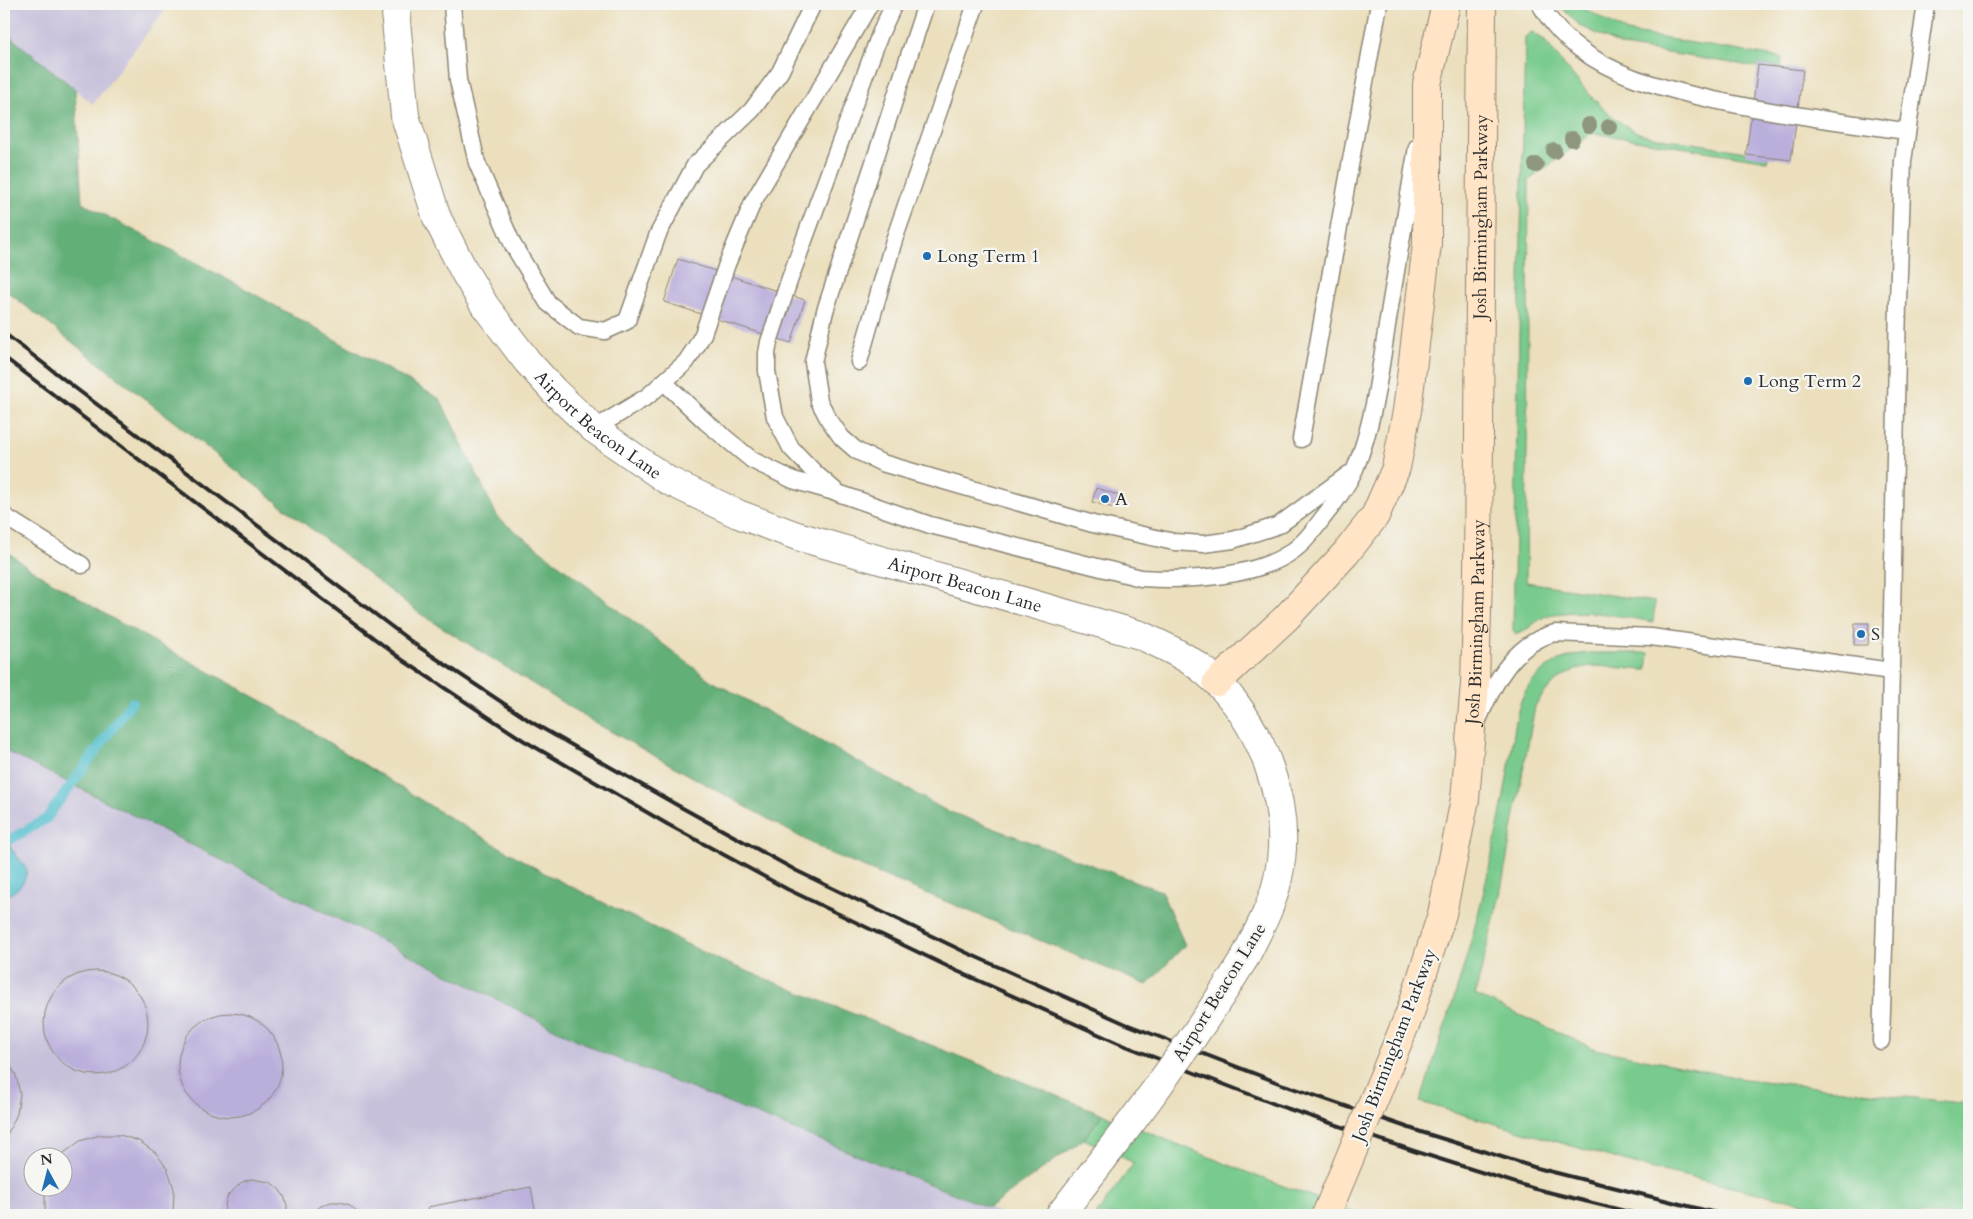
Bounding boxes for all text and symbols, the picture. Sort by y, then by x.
street label: Josh Birmingham Parkway [1468,114,1494,323]
place label: Long Term 1 [937,244,1040,269]
marker: Long Term 1 [921,250,933,262]
street label: Airport Beacon Lane [528,365,667,486]
place label: Long Term 2 [1758,369,1861,394]
marker: Long Term 2 [1742,375,1754,387]
place label: A [1115,487,1128,512]
marker: A [1099,493,1111,505]
street label: Josh Birmingham Parkway [1459,519,1491,728]
street label: Airport Beacon Lane [885,551,1045,619]
place label: S [1871,622,1880,647]
marker: S [1855,628,1867,640]
street label: Airport Beacon Lane [1167,918,1272,1066]
street label: Josh Birmingham Parkway [1345,945,1443,1148]
north arrow [22,1146,72,1196]
text: N [39,1149,54,1170]

